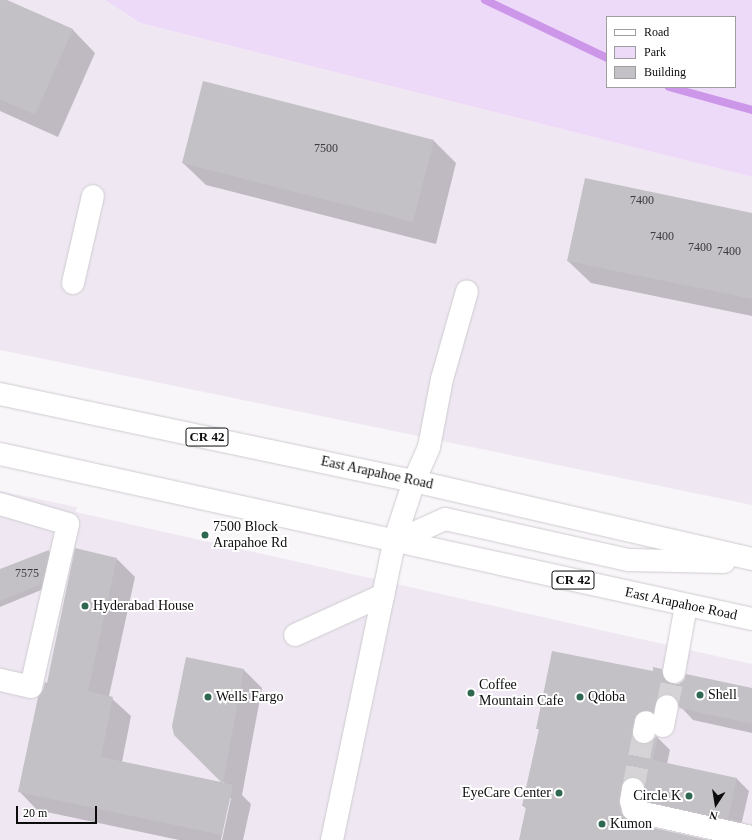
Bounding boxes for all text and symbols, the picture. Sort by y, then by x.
legend [606,16,736,88]
text: Road [644,25,669,39]
text: Park [644,45,666,59]
text: Building [644,65,686,79]
house number: 7500 [314,142,338,156]
house number: 7400 [630,194,654,208]
house number: 7400 [650,230,674,244]
house number: 7400 [688,241,712,255]
house number: 7400 [717,245,741,259]
road number: CR 42 [185,426,229,448]
street label: East Arapahoe Road [319,453,435,493]
place label: 7500 Block Arapahoe Rd [213,519,287,552]
marker: 7500 Block Arapahoe Rd [200,530,210,540]
house number: 7575 [15,567,39,581]
road number: CR 42 [551,569,595,591]
street label: East Arapahoe Road [623,584,739,624]
place label: Hyderabad House [93,598,194,614]
marker: Hyderabad House [80,601,90,611]
place label: Coffee Mountain Cafe [479,677,563,710]
place label: Shell [708,687,737,703]
marker: Coffee Mountain Cafe [466,688,476,698]
place label: Wells Fargo [216,689,283,705]
place label: Qdoba [588,689,625,705]
marker: Shell [695,690,705,700]
marker: Wells Fargo [203,692,213,702]
marker: Qdoba [575,692,585,702]
north arrow [696,784,736,824]
place label: EyeCare Center [462,785,551,801]
marker: EyeCare Center [554,788,564,798]
place label: Circle K [633,788,681,804]
marker: Circle K [684,791,694,801]
scale bar [18,798,99,824]
text: 20 m [23,806,47,820]
text: N [708,809,719,822]
place label: Kumon [610,816,652,832]
marker: Kumon [597,819,607,829]

